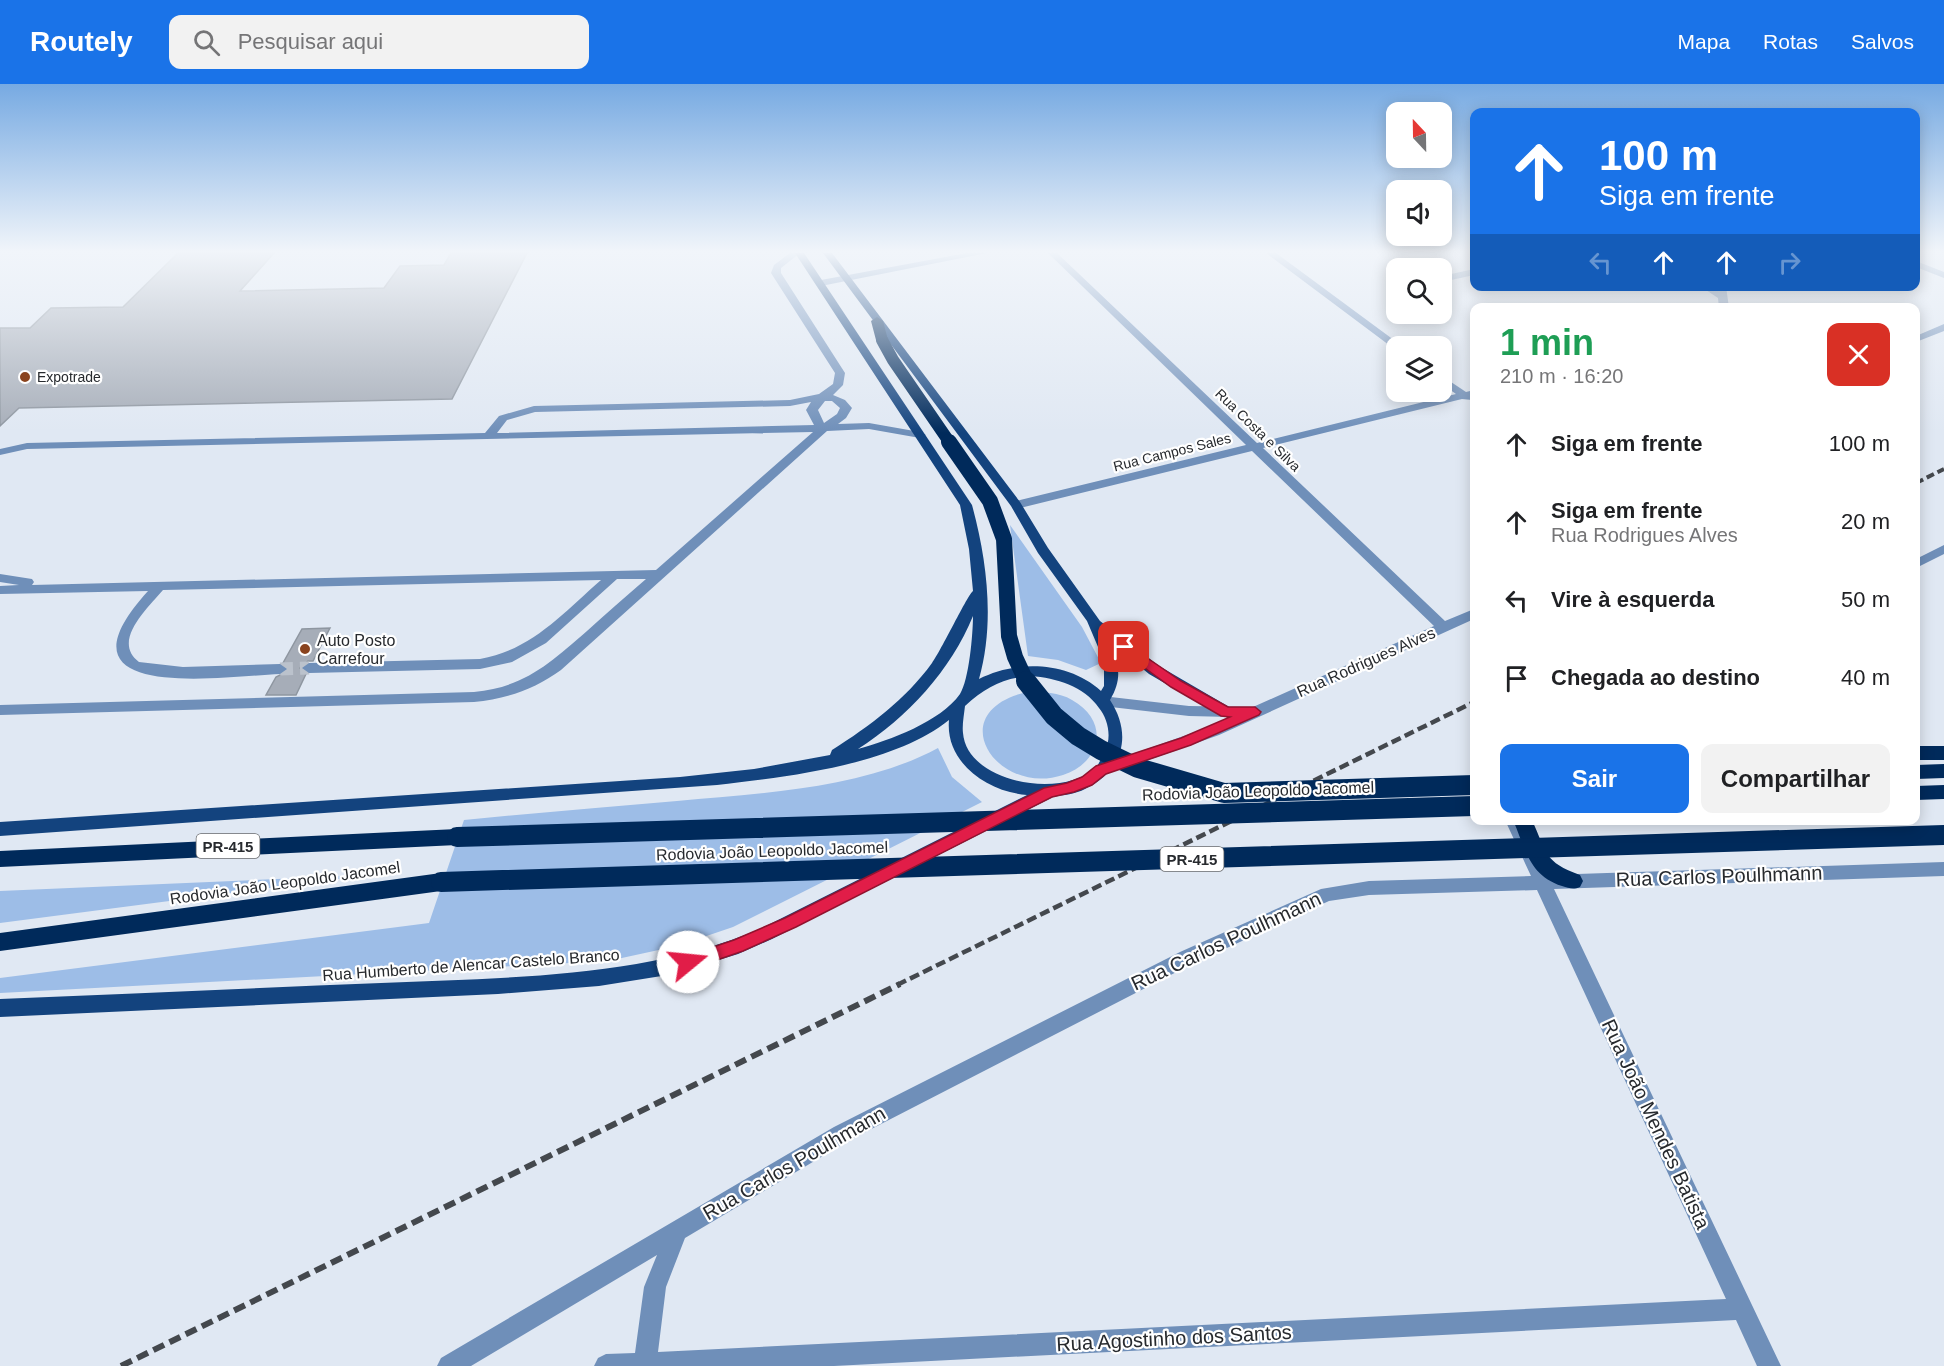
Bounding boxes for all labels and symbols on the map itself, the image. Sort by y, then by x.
north arrow [1386,102,1452,168]
place label: Expotrade [37,369,101,385]
marker: Expotrade [18,370,32,384]
street label: Rua Costa e Silva [1212,385,1304,475]
street label: Rua Campos Sales [1112,430,1232,474]
pin [1098,621,1149,672]
street label: Rua Rodrigues Alves [1294,624,1438,700]
place label: Auto Posto Carrefour [317,632,395,667]
marker: Auto Posto Carrefour [298,642,312,656]
street label: Rodovia João Leopoldo Jacomel [1142,778,1374,804]
road number: PR-415 [196,834,260,858]
street label: Rodovia João Leopoldo Jacomel [656,838,888,864]
road number: PR-415 [1160,847,1224,871]
street label: Rodovia João Leopoldo Jacomel [169,858,401,908]
street label: Rua Carlos Poulhmann [1615,861,1823,891]
street label: Rua Carlos Poulhmann [1128,887,1324,995]
position arrow [656,930,720,994]
street label: Rua Humberto de Alencar Castelo Branco [322,946,620,984]
street label: Rua João Mendes Batista [1598,1016,1715,1233]
street label: Rua Carlos Poulhmann [699,1102,889,1224]
street label: Rua Agostinho dos Santos [1056,1321,1292,1355]

